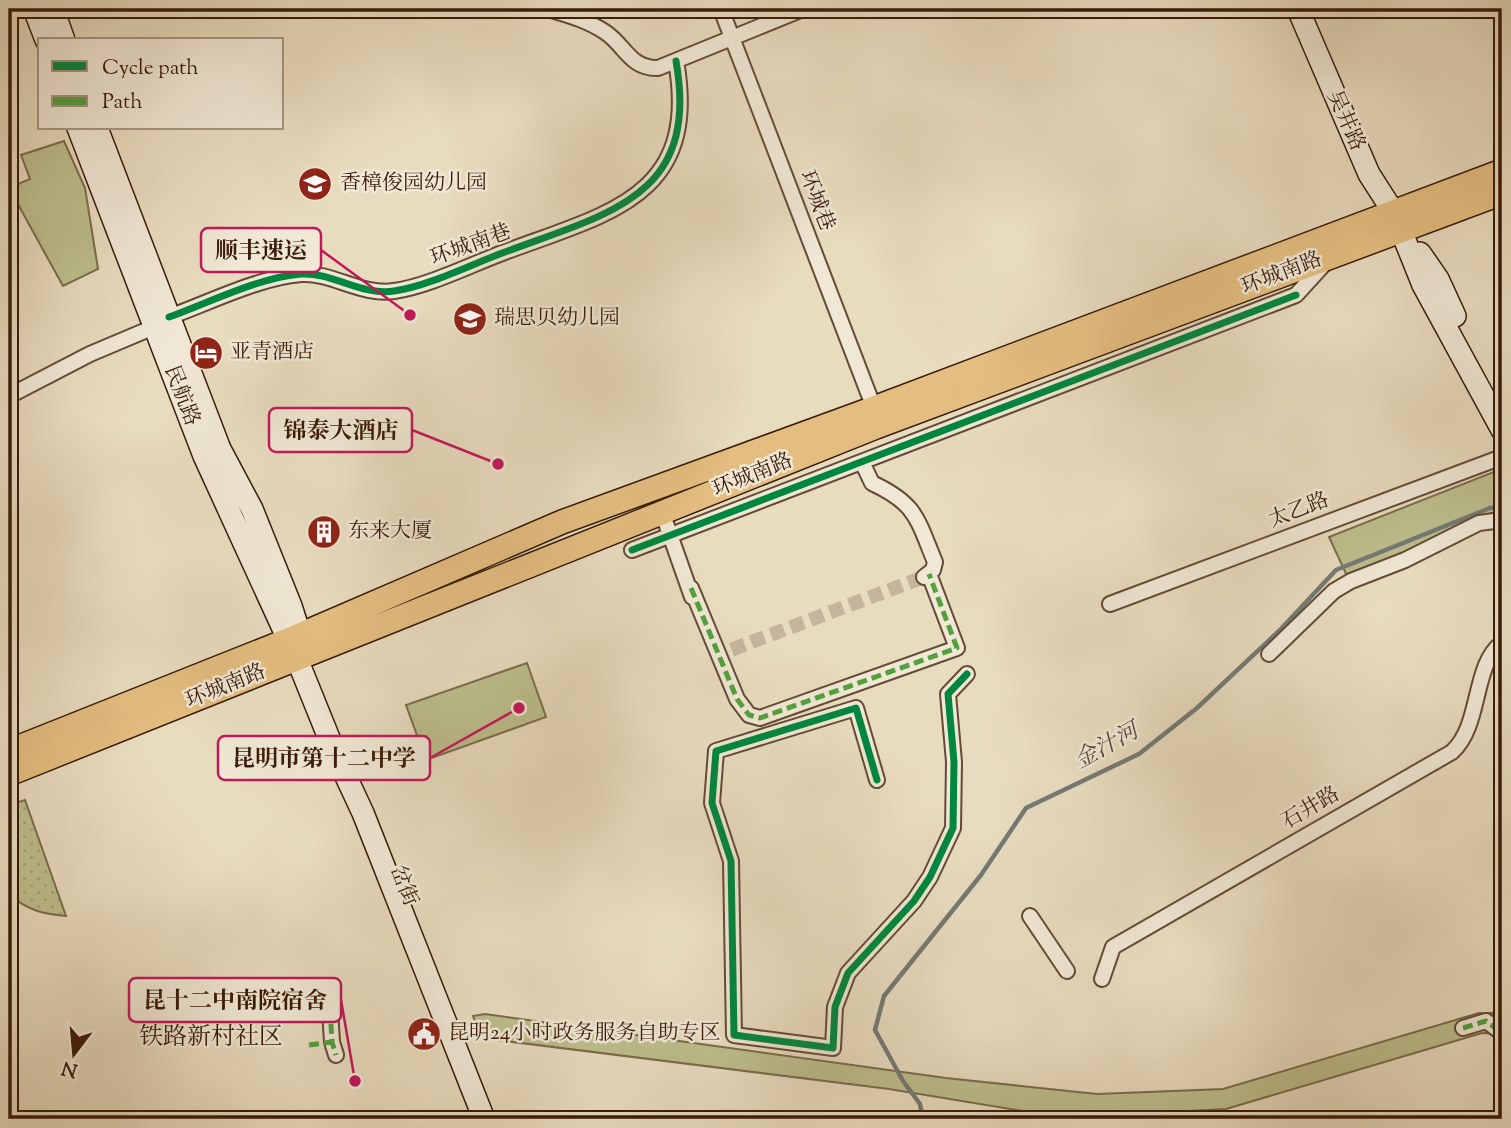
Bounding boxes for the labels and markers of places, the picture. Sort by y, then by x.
school or university icon: 香樟俊园幼儿园 [296,165,334,203]
place label: 香樟俊园幼儿园 [340,169,487,199]
callout: 顺丰速运 [201,228,321,272]
school or university icon: 瑞思贝幼儿园 [451,300,489,338]
place label: 瑞思贝幼儿园 [494,304,620,334]
hotel icon: 亚青酒店 [187,334,225,372]
place label: 亚青酒店 [230,338,314,368]
callout: 锦泰大酒店 [269,408,412,452]
building icon: 东来大厦 [305,513,343,551]
place label: 东来大厦 [348,517,432,547]
callout: 昆明市第十二中学 [218,736,430,780]
callout: 昆十二中南院宿舍 [129,978,341,1022]
public building icon: 昆明24小时政务服务自助专区 [405,1015,443,1053]
place label: 昆明24小时政务服务自助专区 [448,1019,720,1049]

